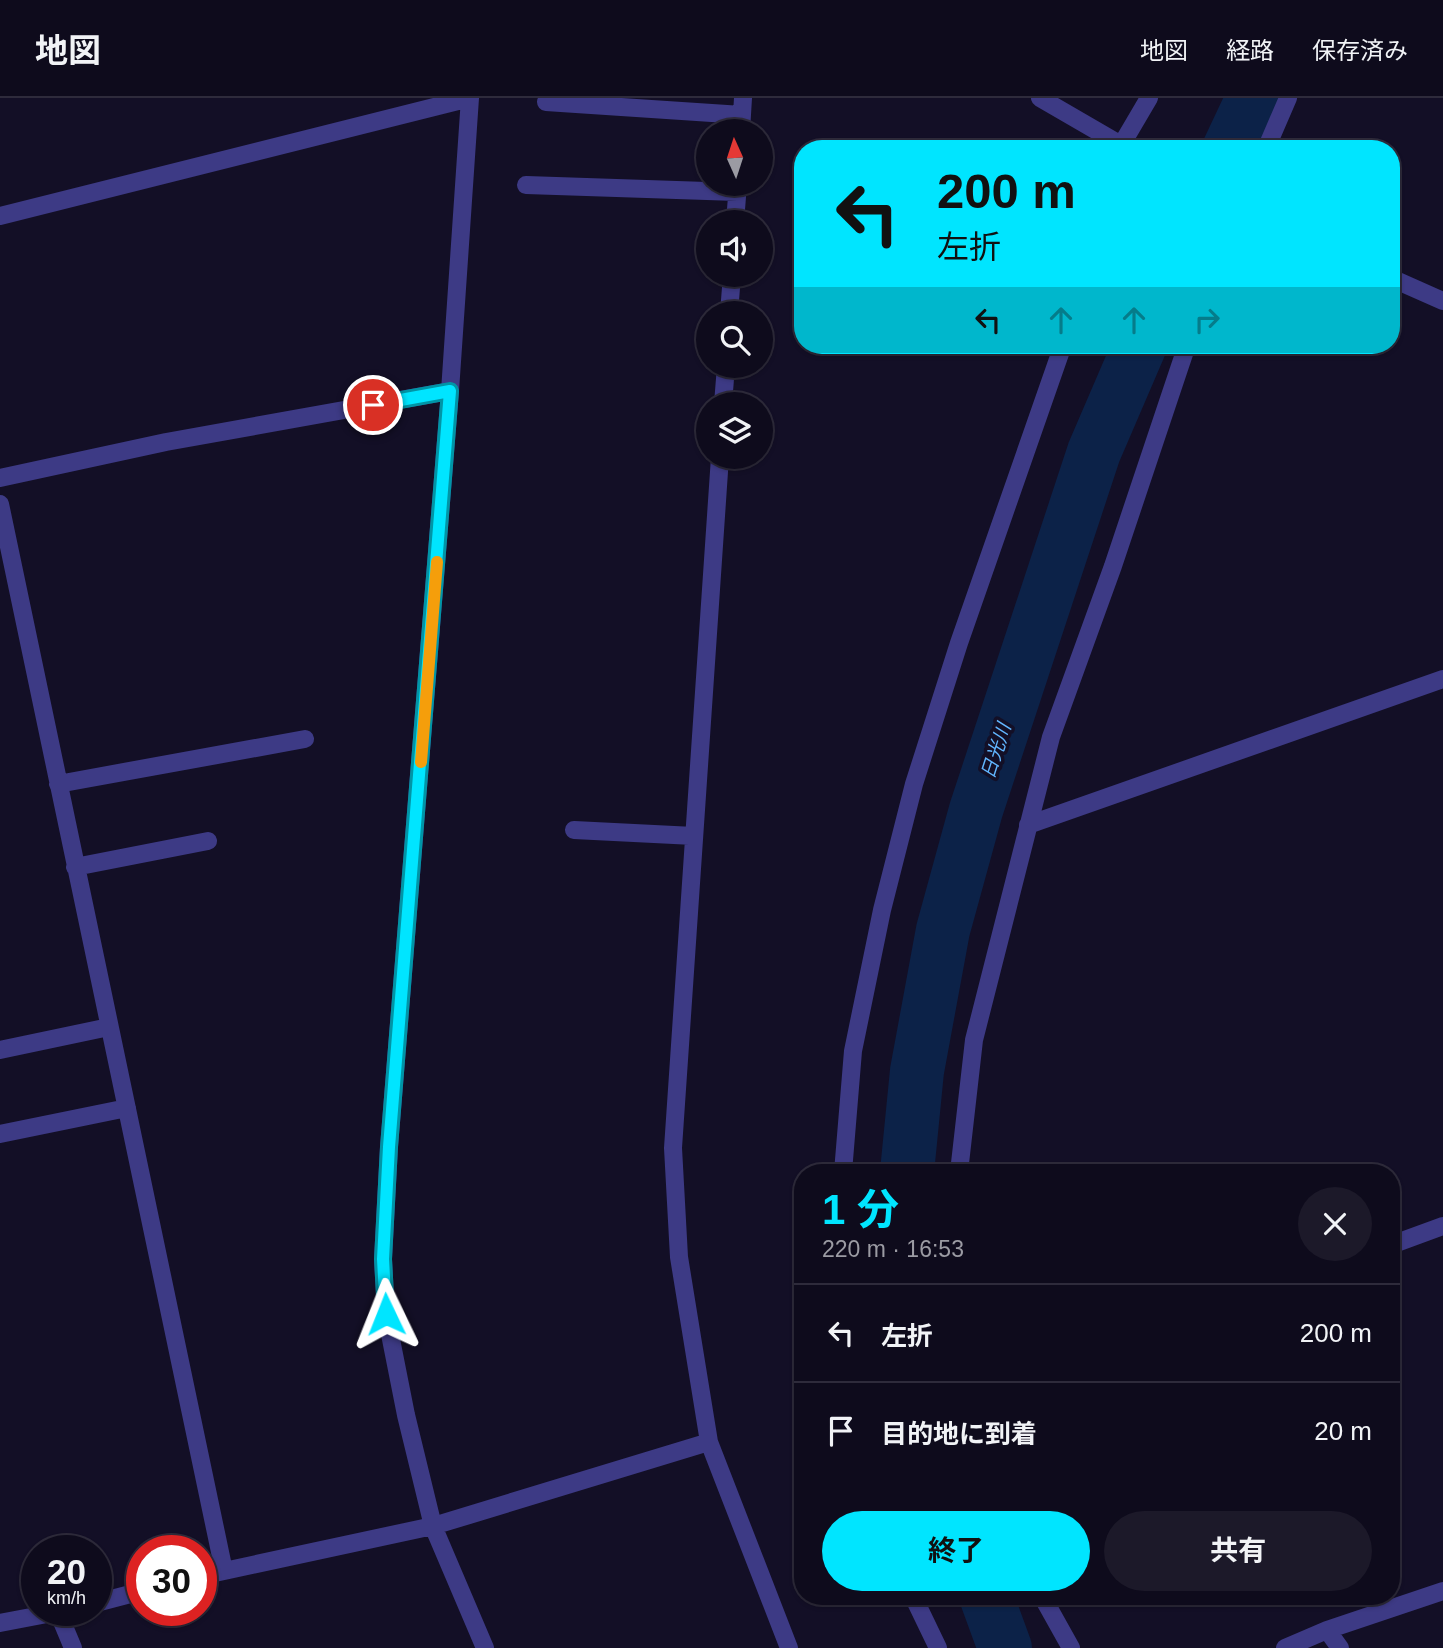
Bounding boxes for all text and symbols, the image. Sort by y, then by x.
text: 地図 [35,32,101,69]
text: 地図 [1140,37,1188,64]
text: 経路 [1226,37,1274,64]
text: 保存済み [1312,37,1408,64]
north arrow [696,119,774,196]
map controls [696,119,773,469]
text: 200 m [937,164,1076,218]
icon: left [822,168,913,259]
button: sound [696,210,773,287]
text: 左折 [937,229,1001,265]
button: search [696,301,773,378]
icon: left [969,301,1007,339]
icon: ahead [1042,301,1080,339]
icon: ahead [1115,301,1153,339]
icon: right [1188,301,1226,339]
pin [343,375,403,435]
icon: arrive [354,386,392,424]
button: layers [696,392,773,469]
water label: 日光川 [977,719,1015,781]
text: 1 分 [822,1186,899,1233]
button: close [1298,1187,1372,1261]
text: 220 m · 16:53 [822,1236,964,1262]
position arrow [349,1277,423,1351]
icon: left [822,1314,860,1352]
text: 200 m [1300,1318,1372,1348]
text: 左折 [881,1321,933,1351]
icon: arrive [822,1412,860,1450]
text: 20 m [1314,1416,1372,1446]
text: 目的地に到着 [881,1419,1037,1449]
button: 終了 [822,1511,1090,1591]
button: 共有 [1104,1511,1372,1591]
speed limit sign: 30 [126,1535,217,1626]
text: 20 [47,1552,86,1591]
text: km/h [47,1588,86,1608]

